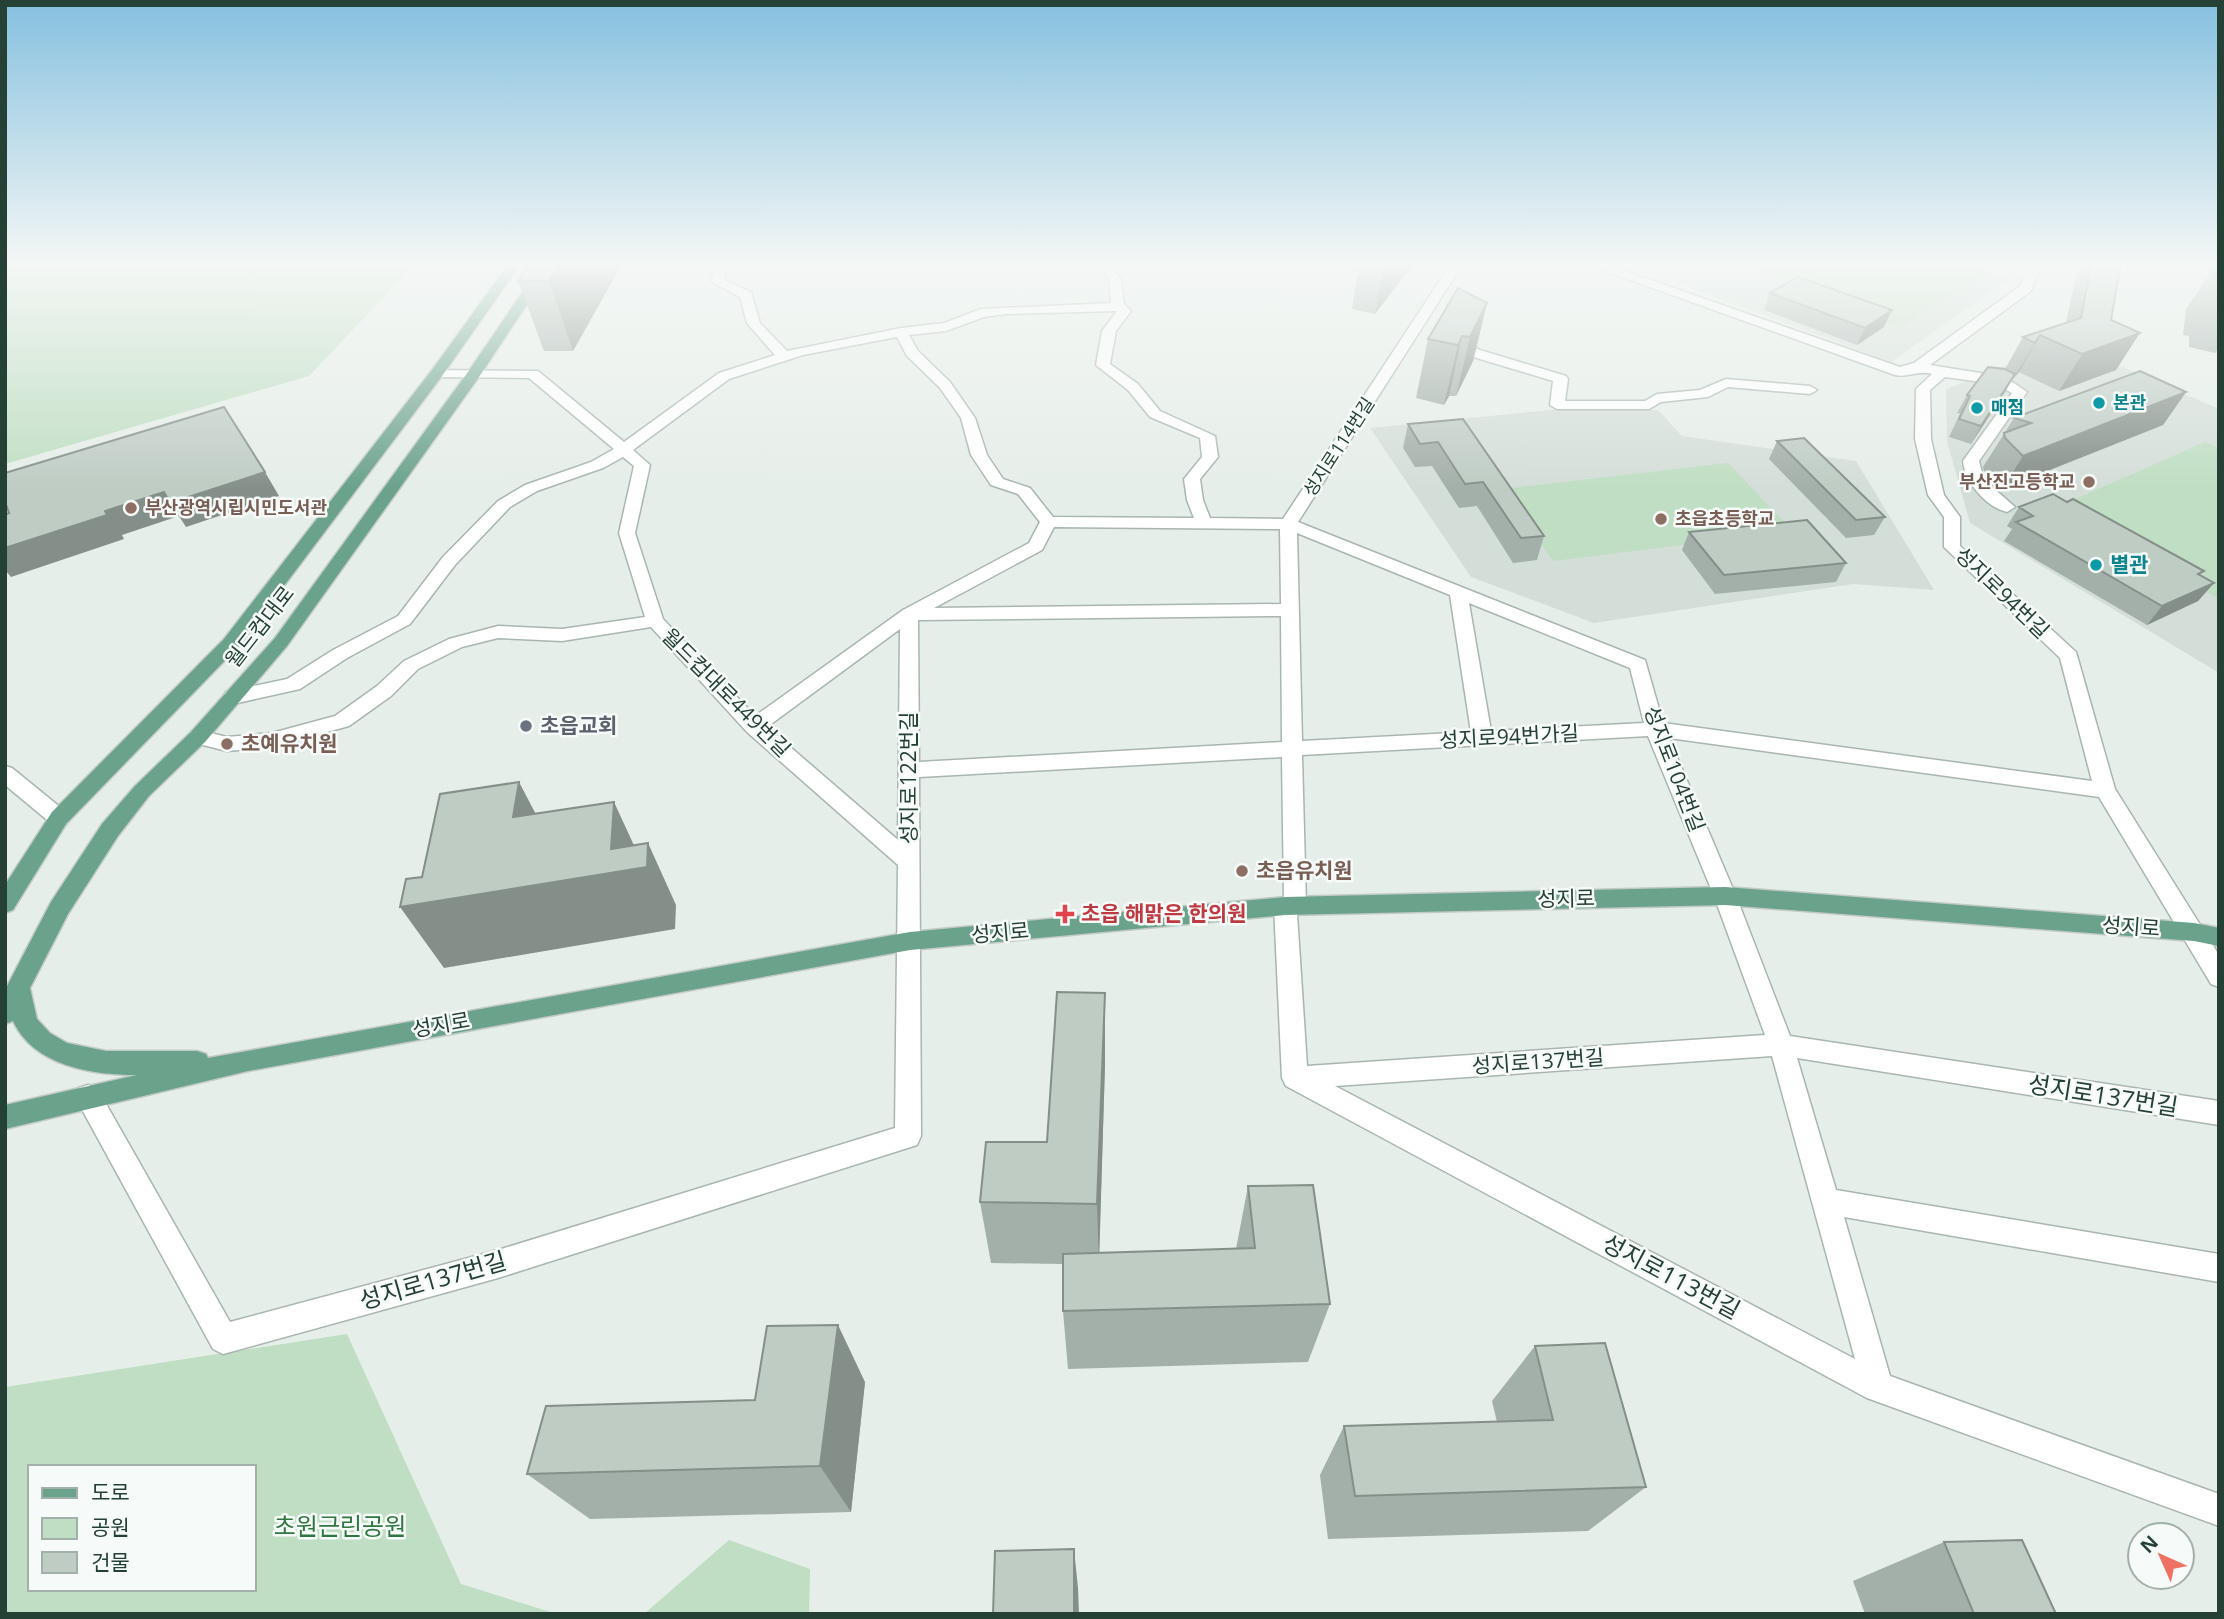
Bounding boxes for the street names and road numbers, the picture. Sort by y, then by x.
street label: 성지로114번길 [1297,392,1379,501]
street label: 성지로94번길 [1950,540,2056,644]
street label: 월드컵대로 [218,580,300,673]
street label: 월드컵대로449번길 [656,622,797,763]
street label: 성지로104번길 [1638,702,1712,836]
street label: 성지로122번길 [894,712,922,844]
street label: 성지로94번가길 [1438,718,1580,754]
street label: 성지로 [1537,883,1595,913]
street label: 성지로 [2101,910,2161,942]
street label: 성지로 [970,916,1030,948]
street label: 성지로 [410,1005,472,1043]
street label: 성지로137번길 [1471,1042,1605,1080]
street label: 성지로137번길 [2026,1066,2181,1123]
street label: 성지로113번길 [1597,1226,1746,1326]
street label: 성지로137번길 [355,1243,510,1316]

